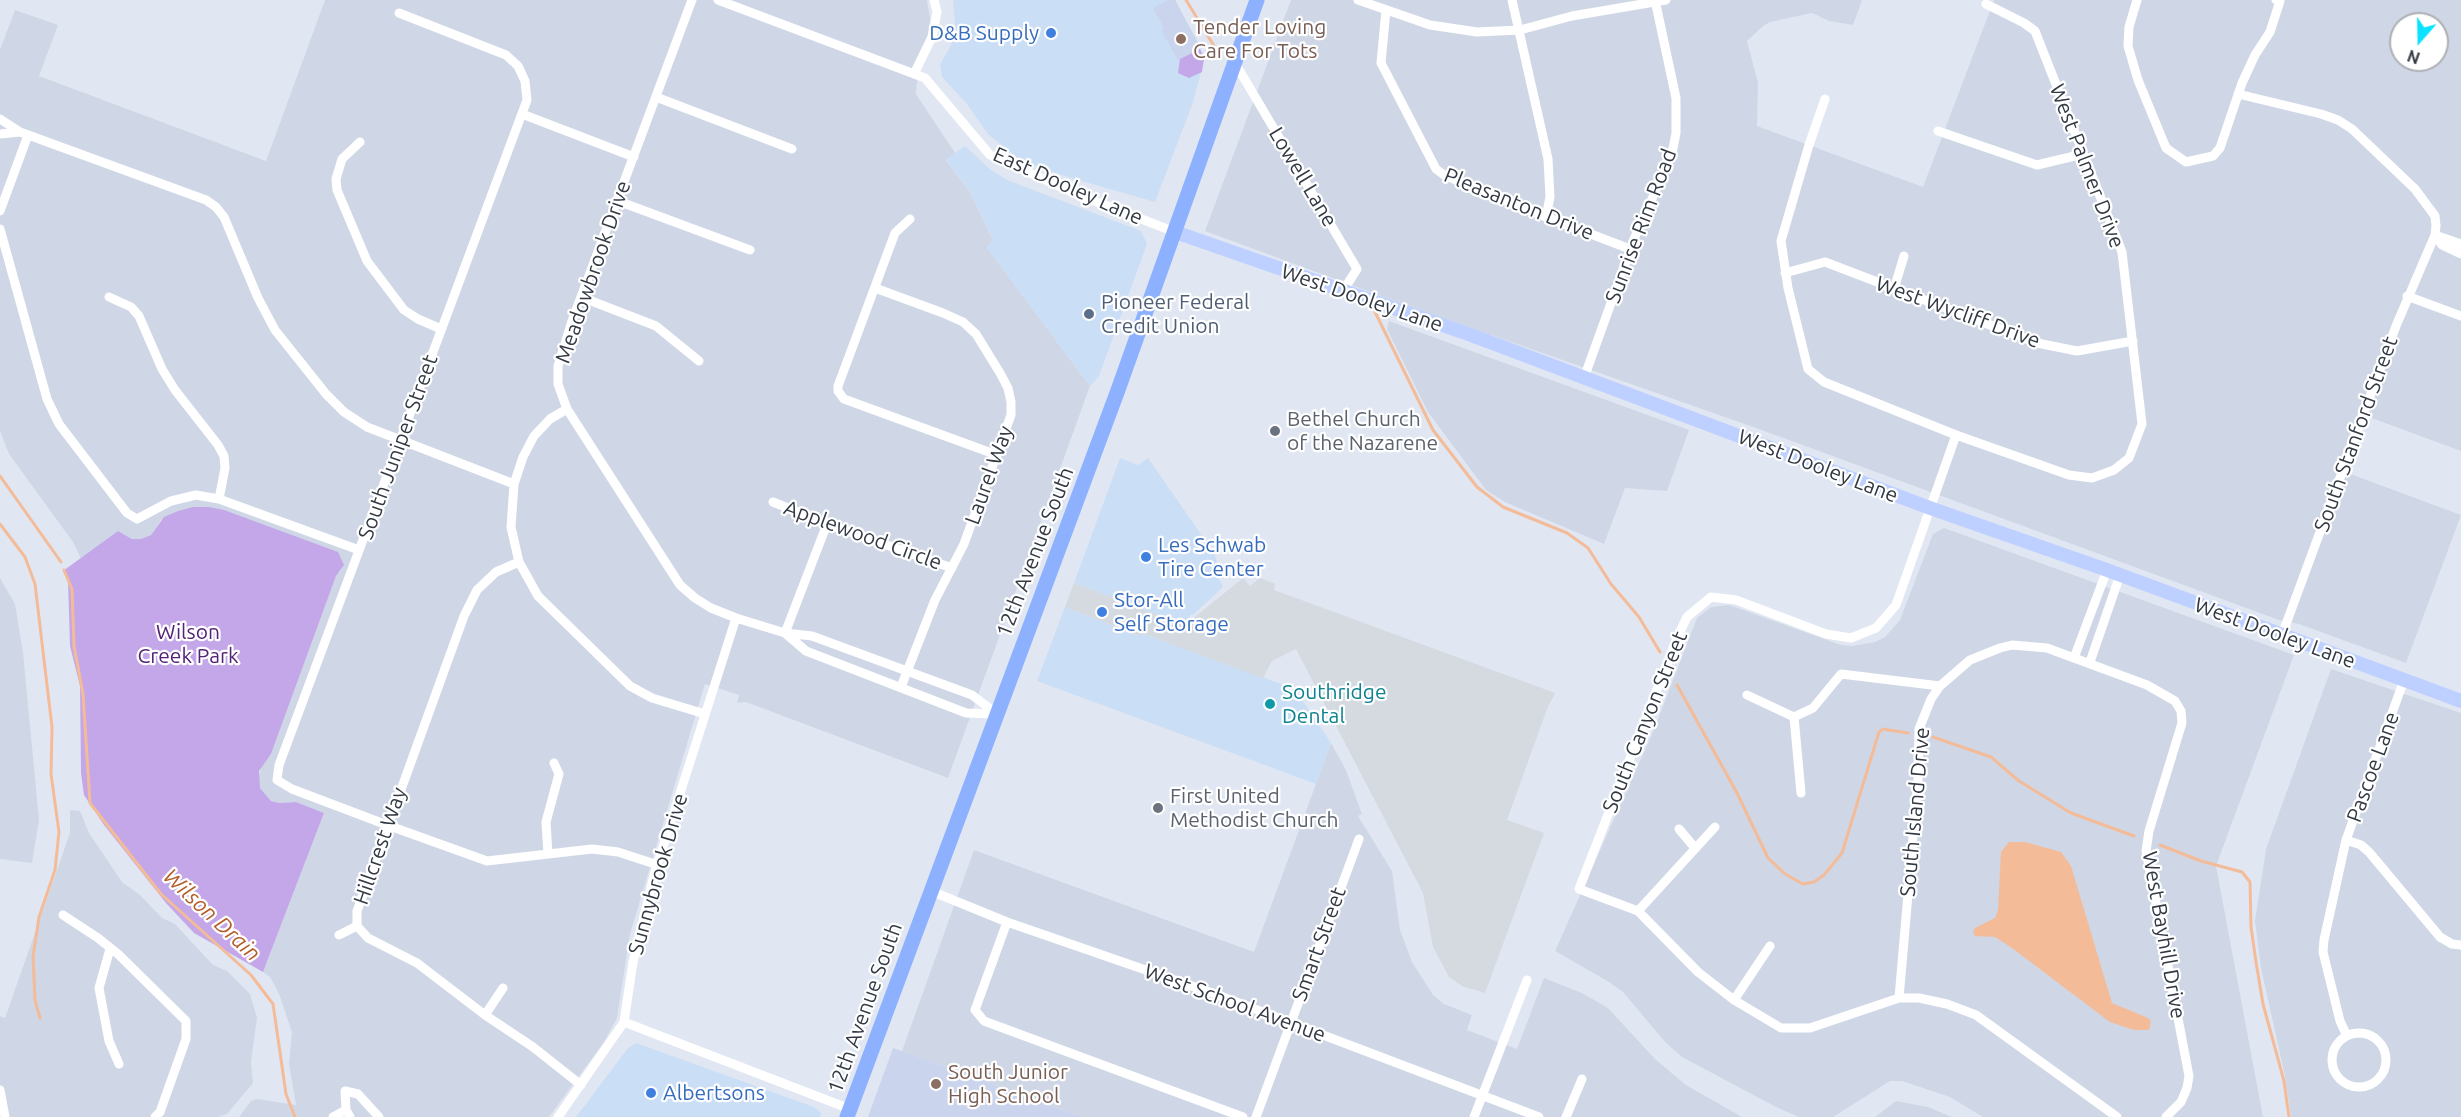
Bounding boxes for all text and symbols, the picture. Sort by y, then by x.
north arrow [2389,12,2449,72]
place label: Tender Loving Care For Tots [1193,14,1326,64]
place label: D&B Supply [929,20,1039,46]
marker: D&B Supply [1044,26,1058,40]
marker: Tender Loving Care For Tots [1174,32,1188,46]
text: N [2405,47,2422,68]
street label: West Palmer Drive [2044,80,2130,252]
street label: Lowell Lane [1263,123,1343,231]
street label: East Dooley Lane [989,142,1147,230]
street label: Sunrise Rim Road [1600,145,1682,307]
street label: Pleasanton Drive [1440,162,1598,246]
street label: Meadowbrook Drive [550,177,636,367]
street label: West Dooley Lane [1278,259,1446,337]
street label: West Wycliff Drive [1872,271,2044,353]
place label: Pioneer Federal Credit Union [1101,289,1250,339]
marker: Pioneer Federal Credit Union [1082,307,1096,321]
street label: South Stanford Street [2309,333,2403,535]
street label: South Juniper Street [353,351,443,543]
place label: Bethel Church of the Nazarene [1287,406,1438,456]
street label: Laurel Way [960,422,1018,528]
marker: Bethel Church of the Nazarene [1268,424,1282,438]
street label: West Dooley Lane [1734,424,1902,508]
street label: 12th Avenue South [991,464,1079,640]
street label: Applewood Circle [781,495,945,575]
place label: Les Schwab Tire Center [1158,532,1266,582]
marker: Les Schwab Tire Center [1139,550,1153,564]
place label: Stor-All Self Storage [1114,587,1229,637]
street label: West Dooley Lane [2191,592,2359,674]
marker: Stor-All Self Storage [1095,605,1109,619]
park label: Wilson Creek Park [137,619,239,669]
street label: South Canyon Street [1597,628,1693,816]
place label: Southridge Dental [1282,679,1387,729]
marker: Southridge Dental [1263,697,1277,711]
street label: Pascoe Lane [2341,708,2405,826]
street label: South Island Drive [1895,726,1935,898]
place label: First United Methodist Church [1170,783,1338,833]
street label: Hillcrest Way [348,784,412,908]
street label: Sunnybrook Drive [623,790,693,958]
marker: First United Methodist Church [1151,801,1165,815]
street label: West Bayhill Drive [2137,849,2191,1021]
water label: Wilson Drain [158,863,266,967]
street label: Smart Street [1287,884,1351,1004]
street label: 12th Avenue South [822,919,908,1097]
street label: West School Avenue [1141,958,1329,1048]
place label: South Junior High School [948,1059,1068,1109]
marker: South Junior High School [929,1077,943,1091]
place label: Albertsons [663,1080,765,1106]
marker: Albertsons [644,1086,658,1100]

